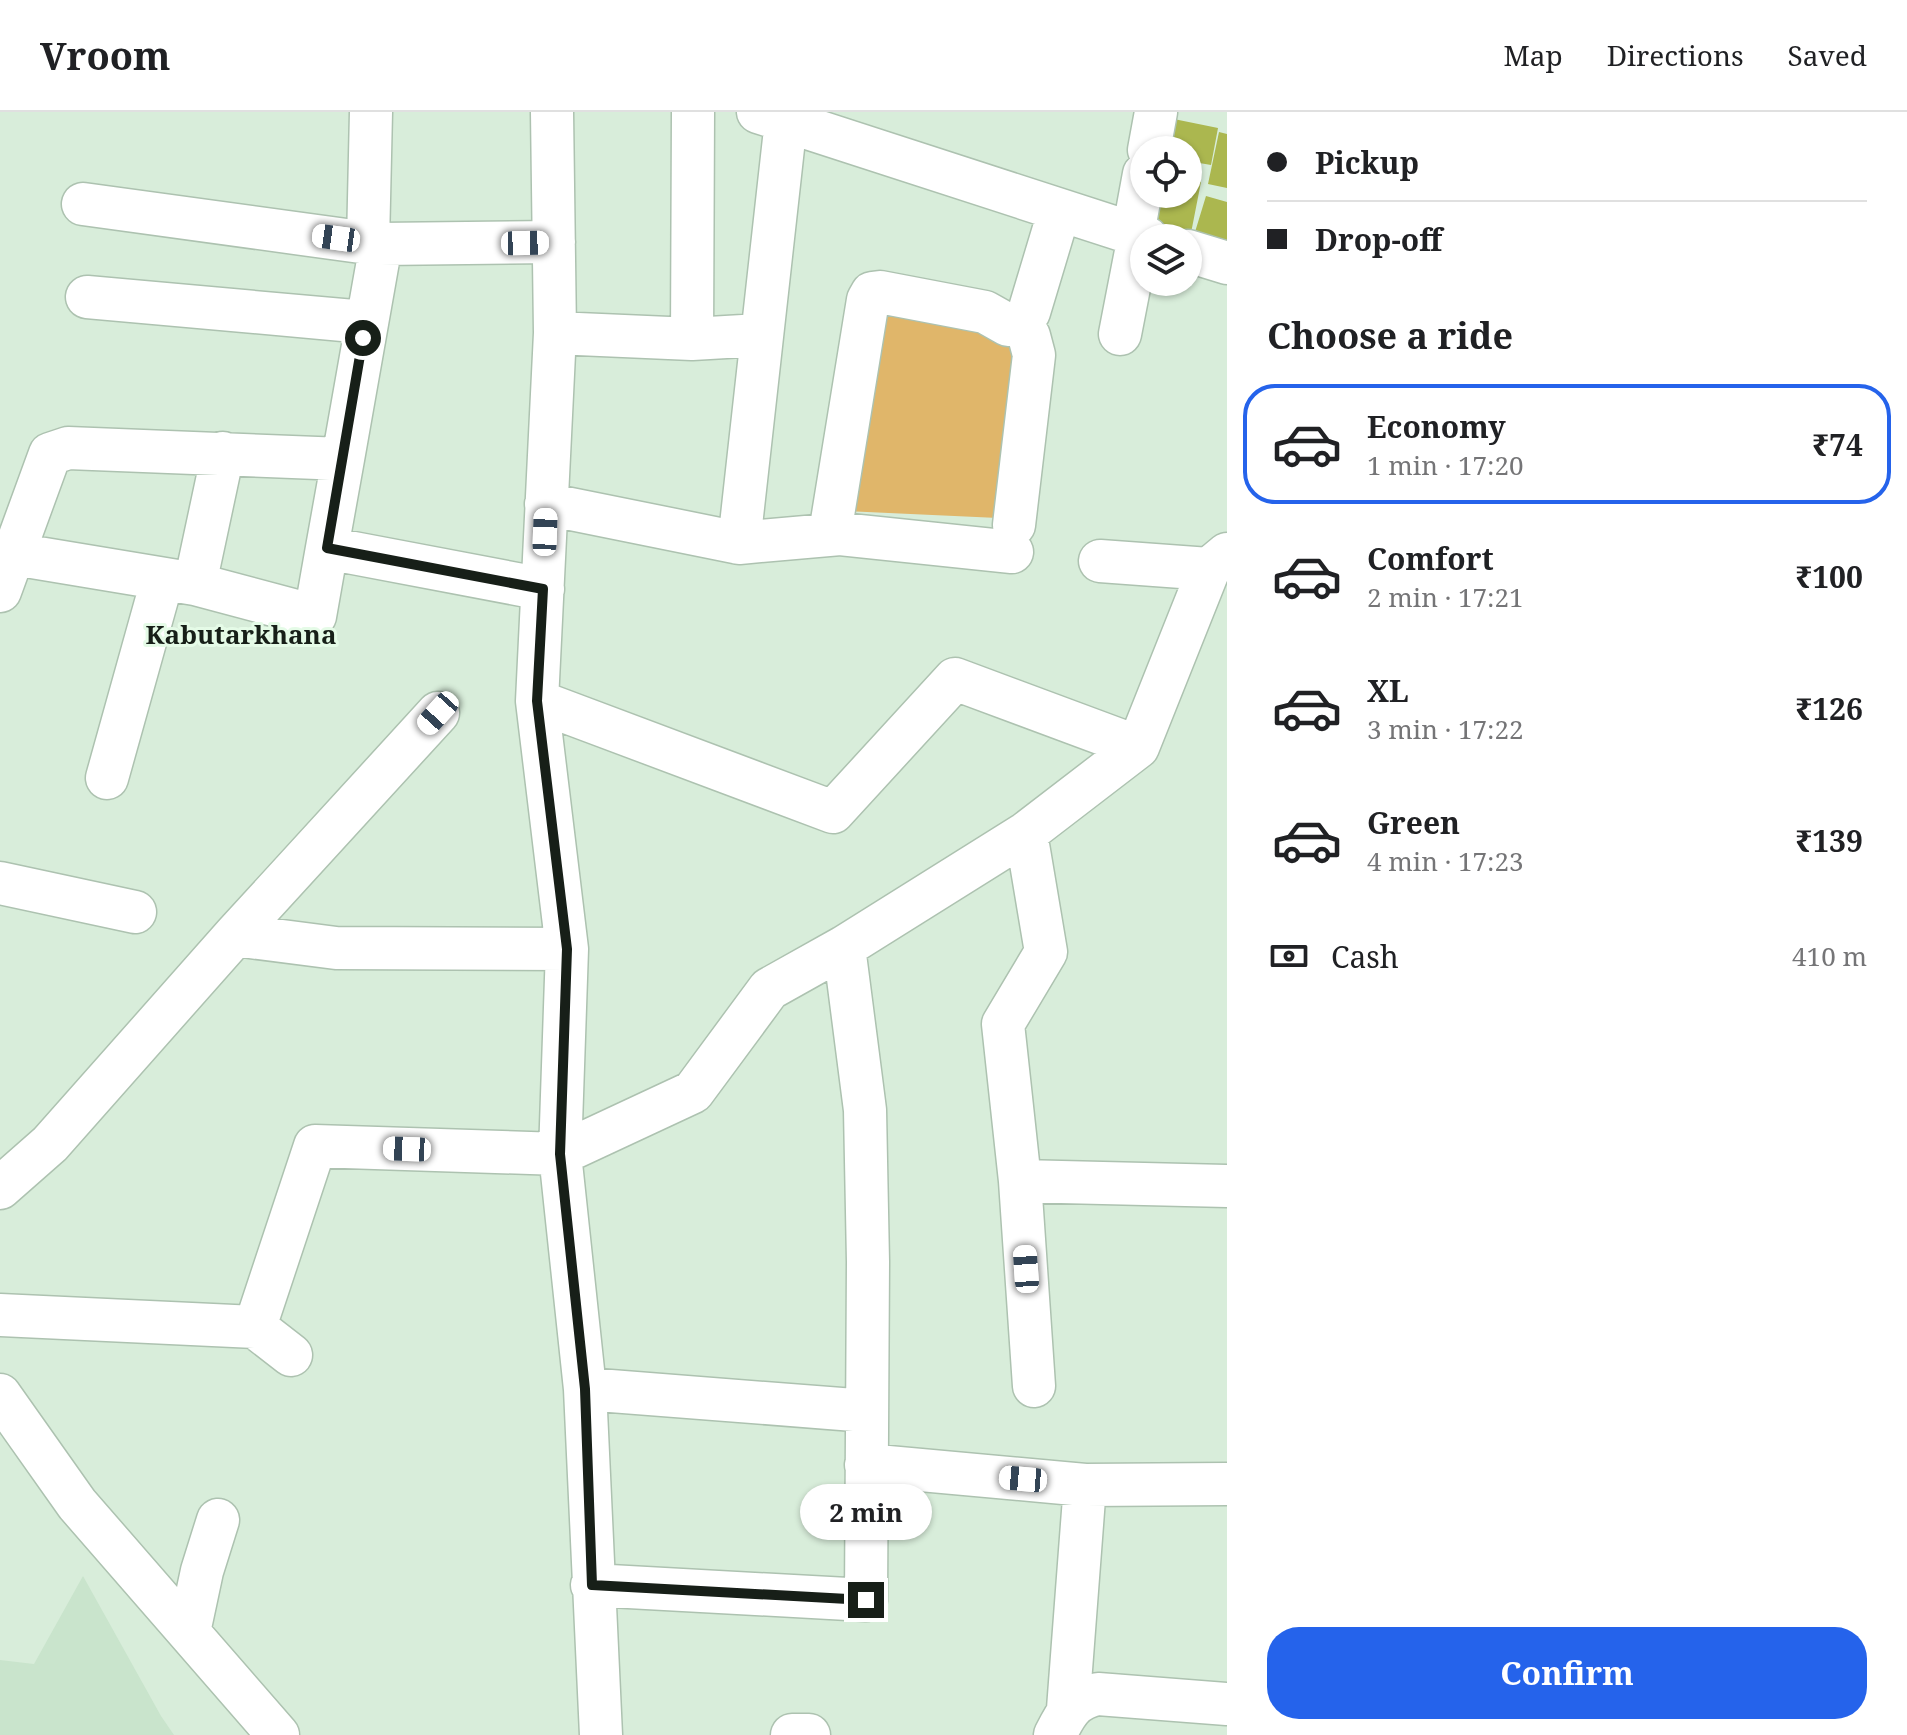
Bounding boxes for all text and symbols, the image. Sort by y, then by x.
text: Vroom [40,29,171,81]
text: Map [1503,36,1563,74]
text: Directions [1607,36,1744,74]
text: Saved [1788,36,1867,74]
map controls [1130,136,1202,296]
button: locate [1130,136,1202,208]
text: Pickup [1315,142,1419,183]
text: Drop-off [1315,219,1442,260]
car [311,223,361,253]
button: layers [1130,224,1202,296]
car [501,231,549,255]
text: Choose a ride [1267,311,1513,360]
route start [345,320,381,356]
text: Economy [1367,406,1506,447]
icon: car [1271,408,1343,480]
text: ₹74 [1812,424,1863,465]
text: 1 min · 17:20 [1367,447,1524,483]
car [532,508,558,556]
text: Comfort [1367,538,1494,579]
icon: car [1271,540,1343,612]
text: ₹100 [1795,556,1863,597]
text: 2 min · 17:21 [1367,579,1524,615]
district label: Kabutarkhana [145,616,337,652]
text: XL [1367,670,1409,711]
icon: car [1271,672,1343,744]
car [413,687,463,739]
text: ₹126 [1795,688,1863,729]
text: 3 min · 17:22 [1367,711,1524,747]
text: Green [1367,802,1460,843]
icon: car [1271,804,1343,876]
text: ₹139 [1795,820,1863,861]
text: 4 min · 17:23 [1367,843,1524,879]
icon: cash [1267,934,1311,978]
text: Cash [1331,936,1399,977]
text: 410 m [1792,938,1867,974]
car [383,1136,431,1162]
car [1012,1244,1040,1294]
car [998,1465,1048,1493]
callout: 2 min [800,1484,932,1540]
text: 2 min [829,1494,903,1530]
route end [848,1582,884,1618]
button: Confirm [1267,1627,1867,1719]

